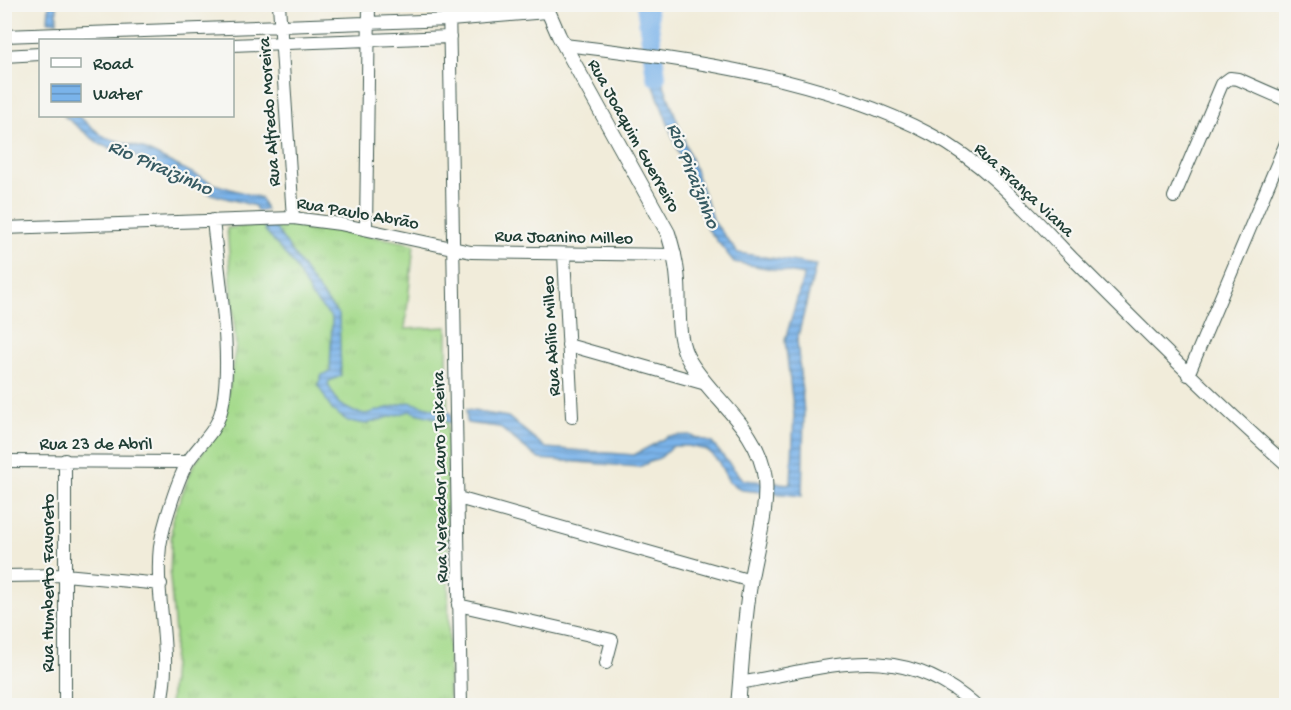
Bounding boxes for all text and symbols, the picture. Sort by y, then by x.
street label: Rua Alfredo Moreira [255,35,286,187]
legend [39,39,234,117]
text: Road [93,55,134,76]
street label: Rua Joaquim Guerreiro [582,56,684,216]
text: Water [93,85,143,106]
water label: Rio Piraizinho [660,120,724,234]
water label: Rio Piraizinho [104,136,217,203]
street label: Rua França Viana [969,139,1078,243]
street label: Rua Paulo Abrão [295,193,420,236]
street label: Rua Joanino Milleo [494,227,633,250]
street label: Rua Abílio Milleo [539,275,566,397]
street label: Rua Vereador Lauro Teixeira [429,370,454,583]
street label: Rua 23 de Abril [39,435,153,456]
street label: Rua Humberto Favoreto [39,494,60,672]

